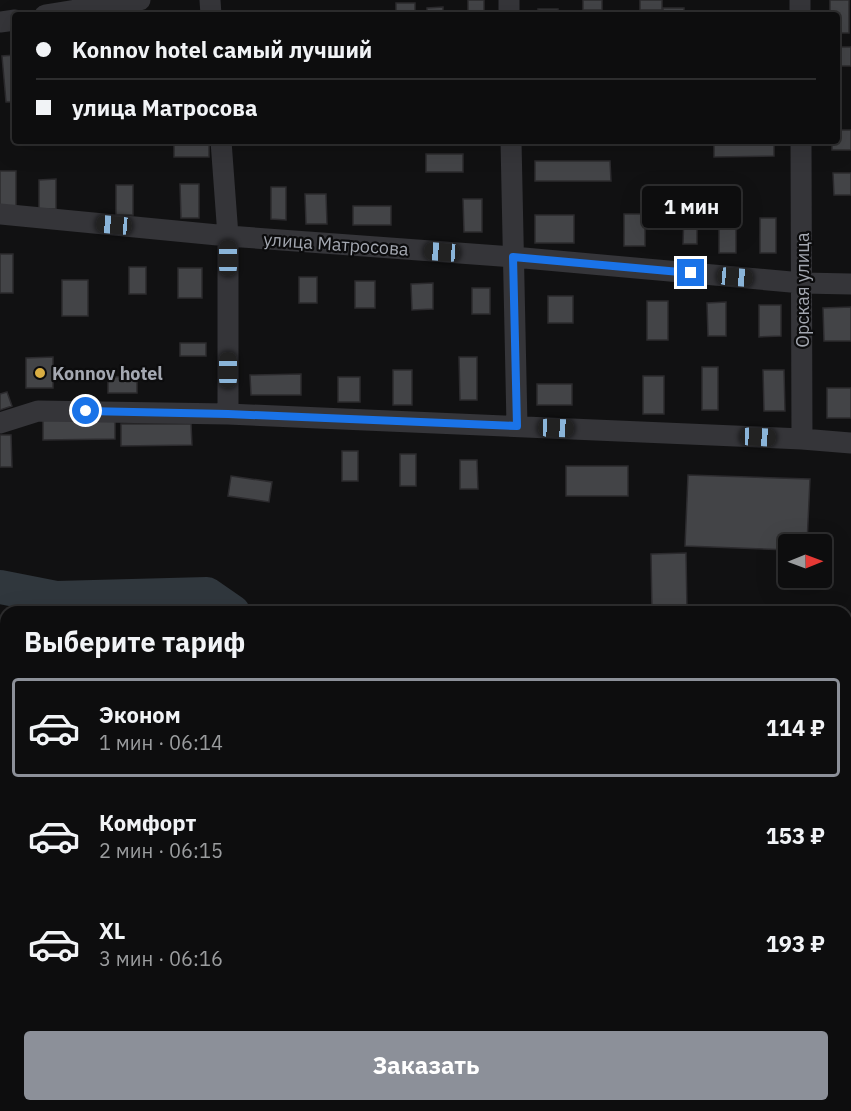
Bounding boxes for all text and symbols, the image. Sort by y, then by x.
text: Konnov hotel самый лучший [72,35,372,64]
text: улица Матросова [72,93,257,122]
callout: 1 мин [642,186,740,228]
text: 1 мин [664,193,719,220]
car [95,214,133,236]
street label: улица Матросова [263,227,410,261]
street label: Орская улица [791,232,814,348]
car [219,240,237,276]
car [423,242,461,262]
route end [677,259,704,286]
car [716,266,754,288]
car [219,352,237,388]
place label: Konnov hotel [52,362,163,385]
marker: Konnov hotel [33,366,47,380]
route start [72,397,99,424]
car [538,418,574,438]
car [740,427,776,447]
north arrow [778,534,832,588]
map controls [778,534,832,588]
text: Выберите тариф [24,624,245,659]
text: Эконом [99,700,181,729]
icon: car [27,701,81,755]
text: 114 ₽ [766,713,825,742]
text: 1 мин · 06:14 [99,729,223,756]
text: Комфорт [99,808,196,837]
icon: car [27,809,81,863]
text: 153 ₽ [766,821,825,850]
text: 2 мин · 06:15 [99,837,223,864]
text: XL [99,916,125,945]
icon: car [27,917,81,971]
text: 193 ₽ [766,929,825,958]
text: 3 мин · 06:16 [99,945,223,972]
button: Заказать [24,1031,828,1100]

